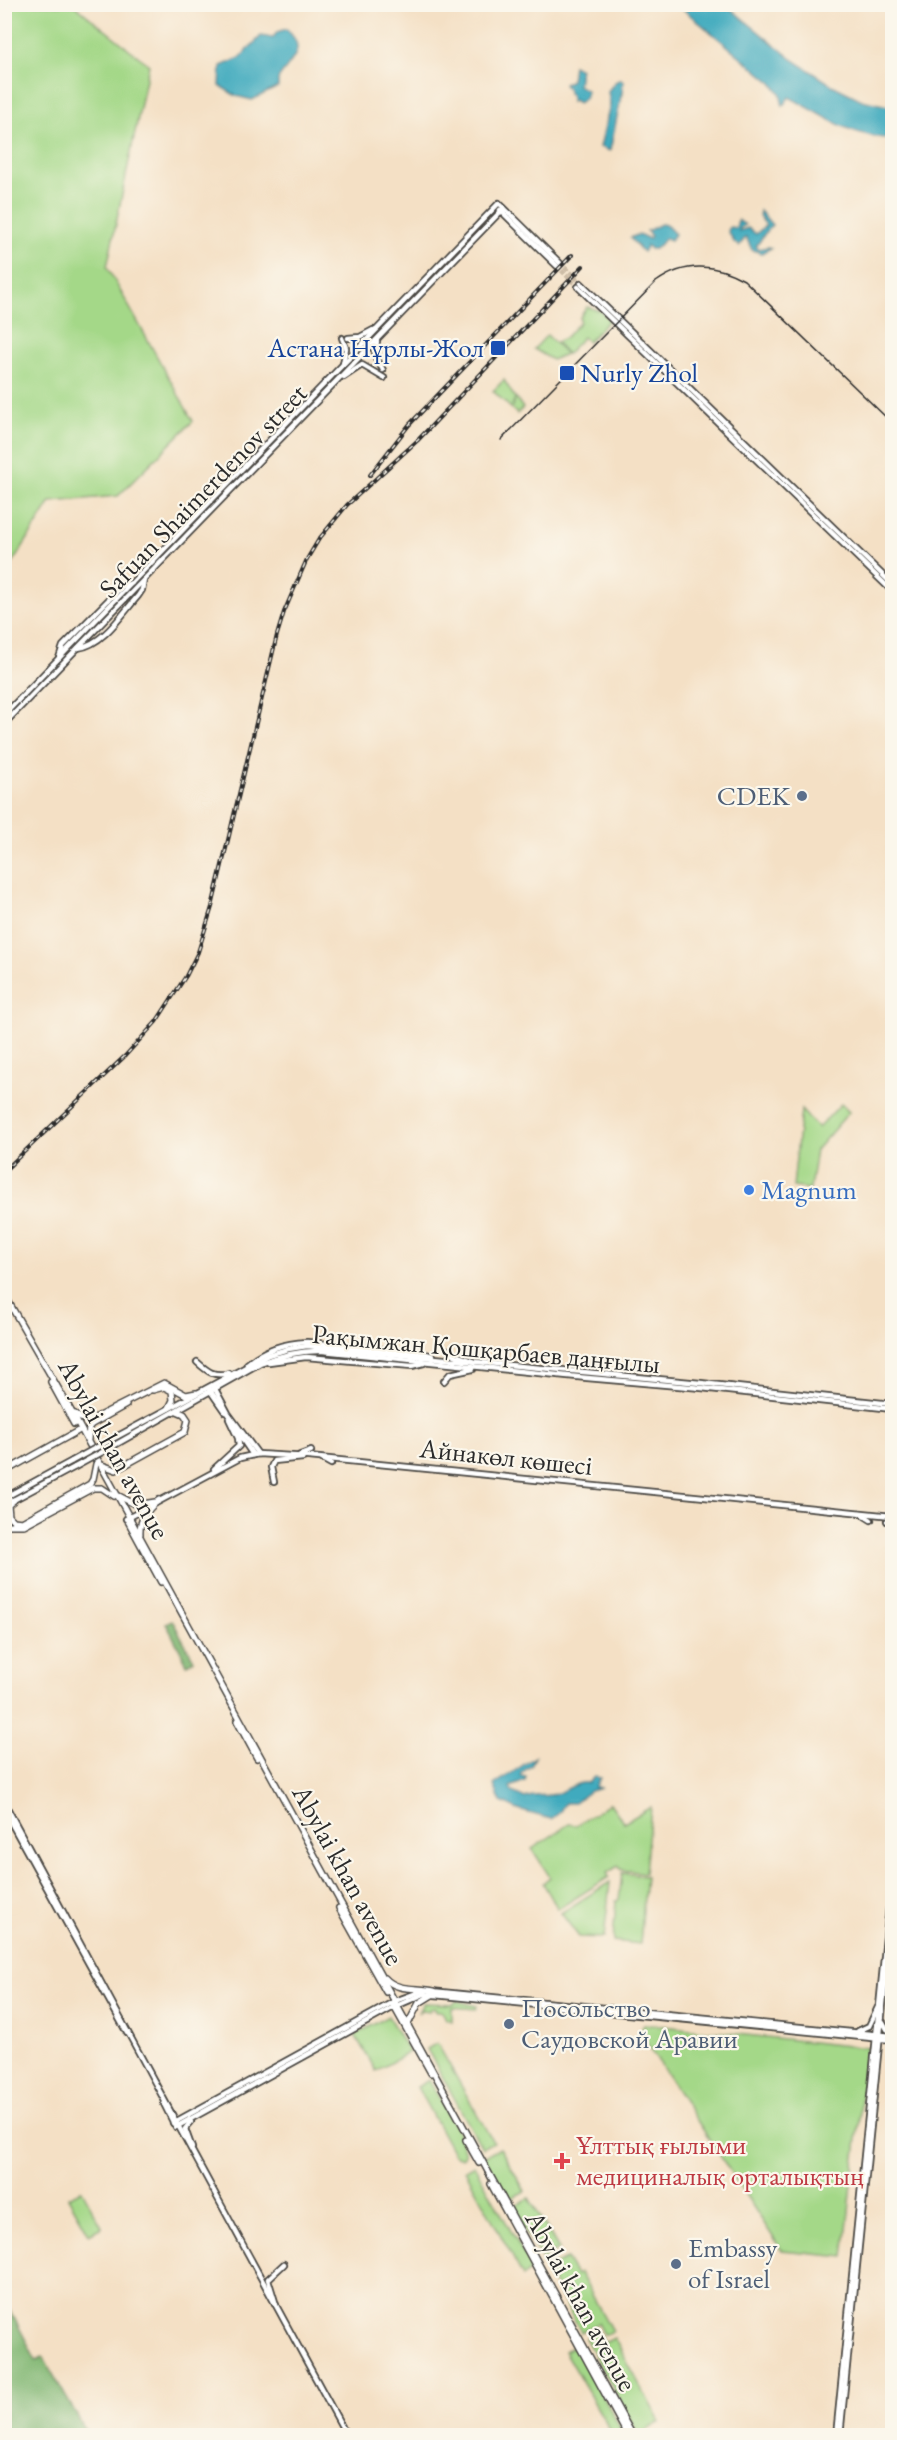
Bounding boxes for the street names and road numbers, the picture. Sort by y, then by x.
street label: Safuan Shaimerdenov street [91,376,315,605]
street label: Рақымжан Қошқарбаев даңғылы [311,1316,661,1381]
street label: Abylai khan avenue [50,1352,178,1545]
street label: Айнакөл көшесі [417,1430,595,1483]
street label: Abylai khan avenue [284,1778,412,1971]
street label: Abylai khan avenue [517,2204,645,2397]

